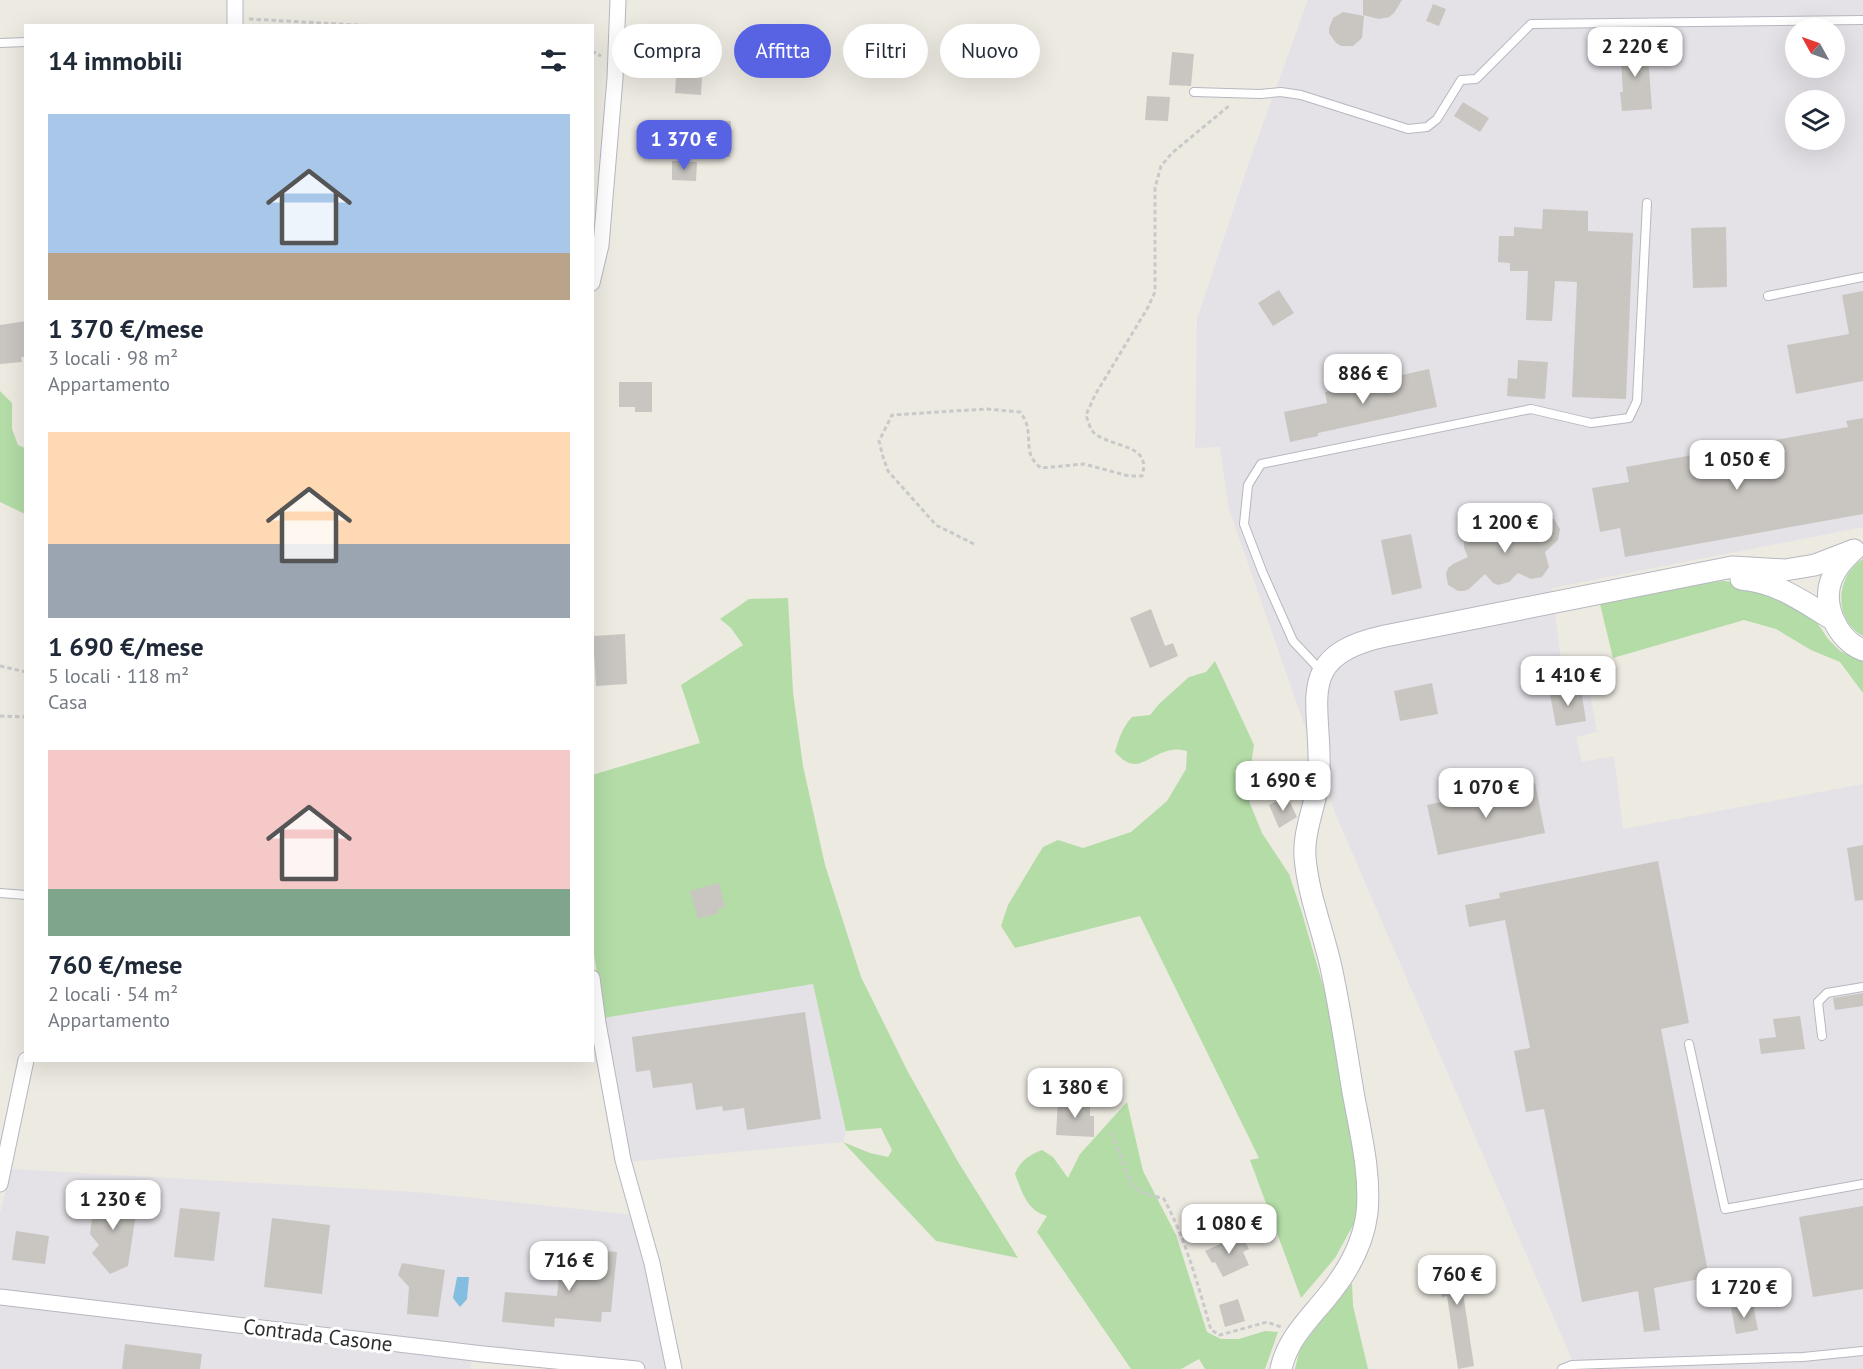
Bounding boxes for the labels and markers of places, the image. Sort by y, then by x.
pin: 2 220 € [1580,27,1690,78]
pin: 1 370 € [629,120,739,171]
pin: 886 € [1321,354,1405,405]
pin: 1 050 € [1682,440,1792,491]
pin: 1 200 € [1450,503,1560,554]
pin: 1 410 € [1513,656,1623,707]
pin: 1 690 € [1228,761,1338,812]
pin: 1 070 € [1431,768,1541,819]
pin: 1 380 € [1020,1068,1130,1119]
pin: 1 230 € [58,1180,168,1231]
pin: 1 080 € [1174,1204,1284,1255]
pin: 716 € [527,1241,611,1292]
pin: 760 € [1415,1255,1499,1306]
pin: 1 720 € [1689,1268,1799,1319]

